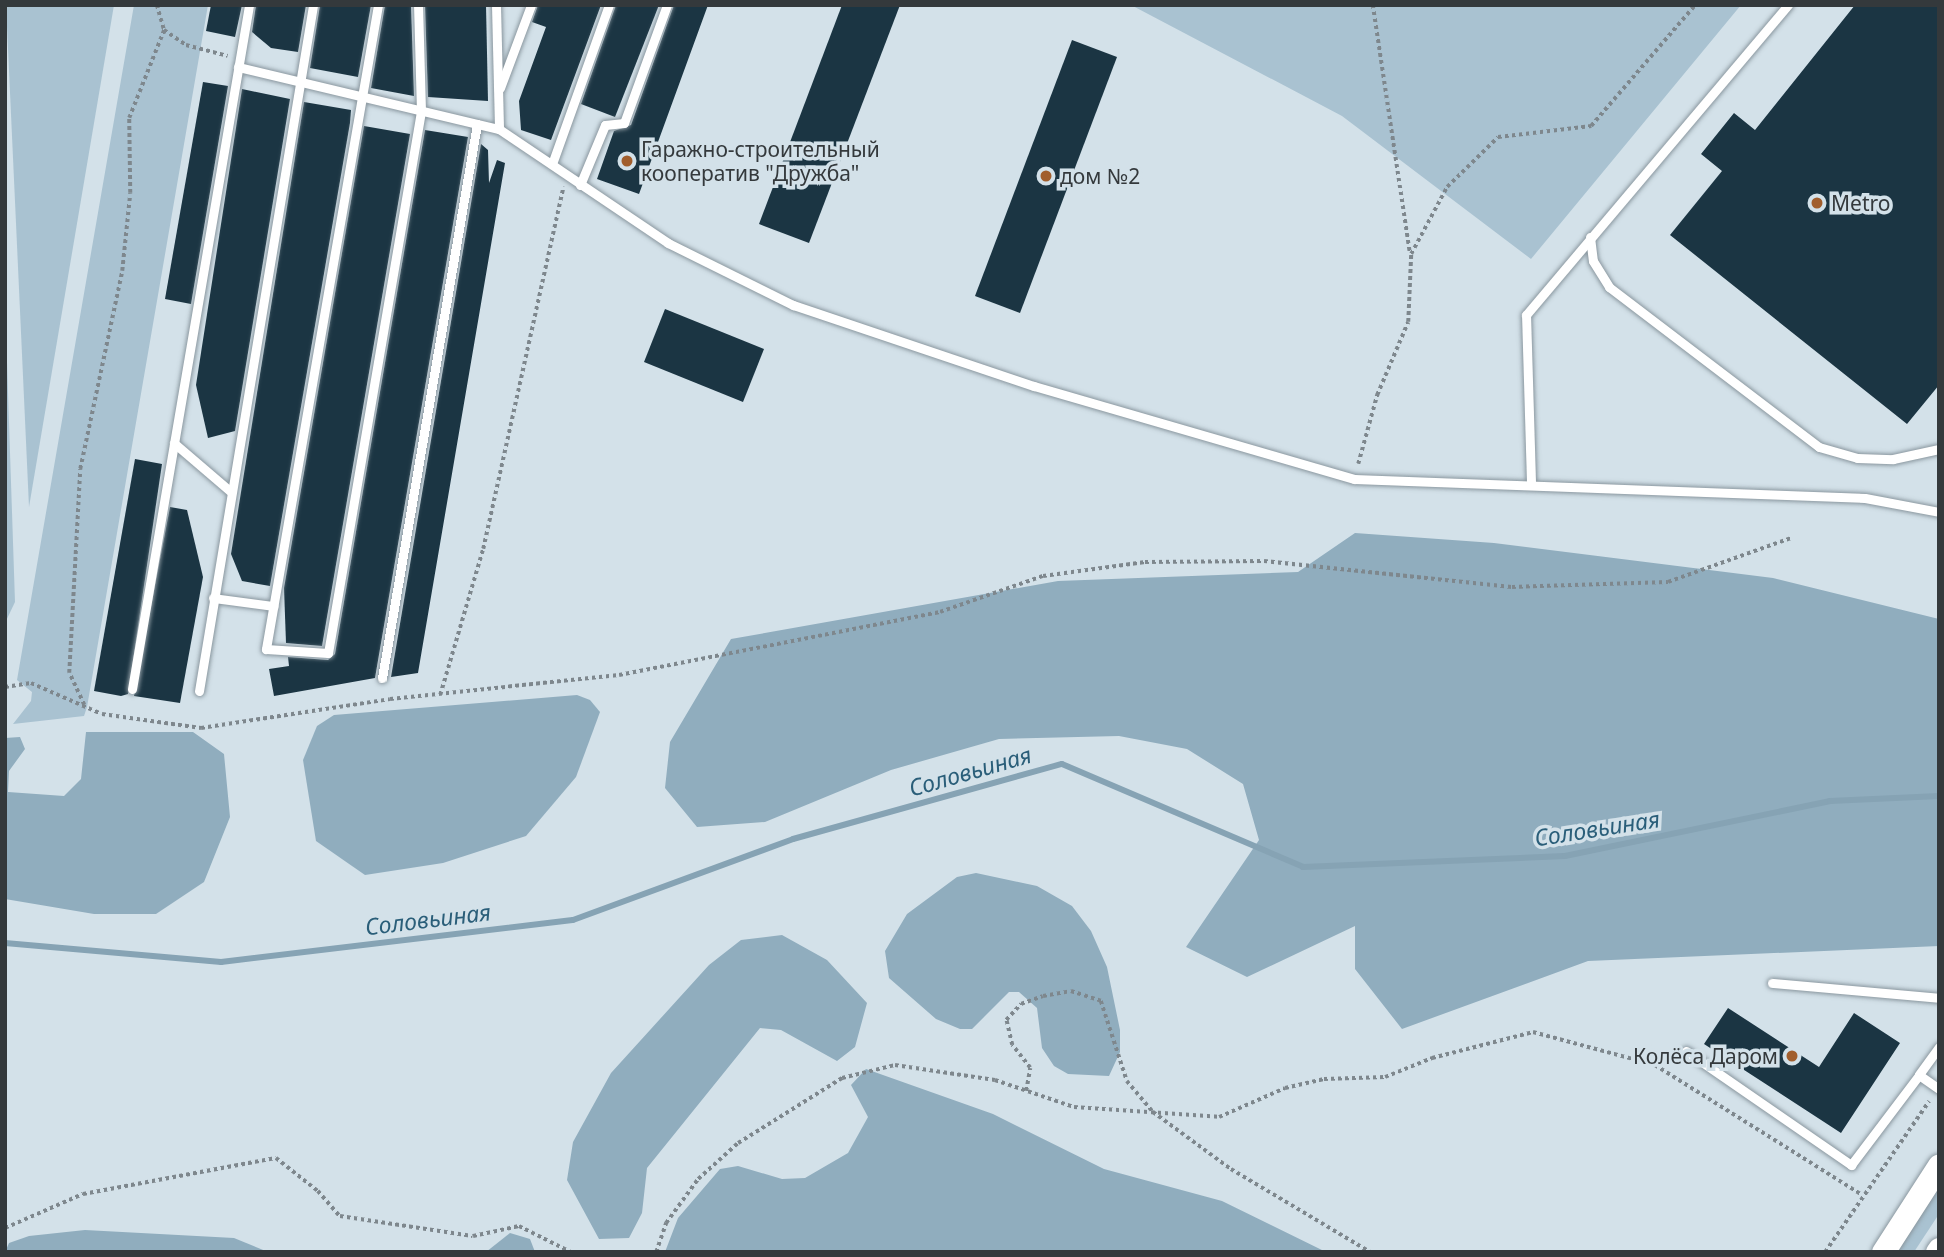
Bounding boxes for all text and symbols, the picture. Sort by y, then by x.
place label: Гаражно-строительный кооператив "Дружба" [641,136,880,186]
marker: Гаражно-строительный кооператив "Дружба" [619,153,635,169]
place label: дом №2 [1060,163,1140,189]
marker: дом №2 [1038,168,1054,184]
place label: Metro [1831,190,1890,216]
marker: Metro [1809,195,1825,211]
water label: Соловьиная [905,740,1035,802]
water label: Соловьиная [1532,804,1662,852]
water label: Соловьиная [364,898,492,940]
place label: Колёса Даром [1633,1043,1778,1069]
marker: Колёса Даром [1784,1048,1800,1064]

